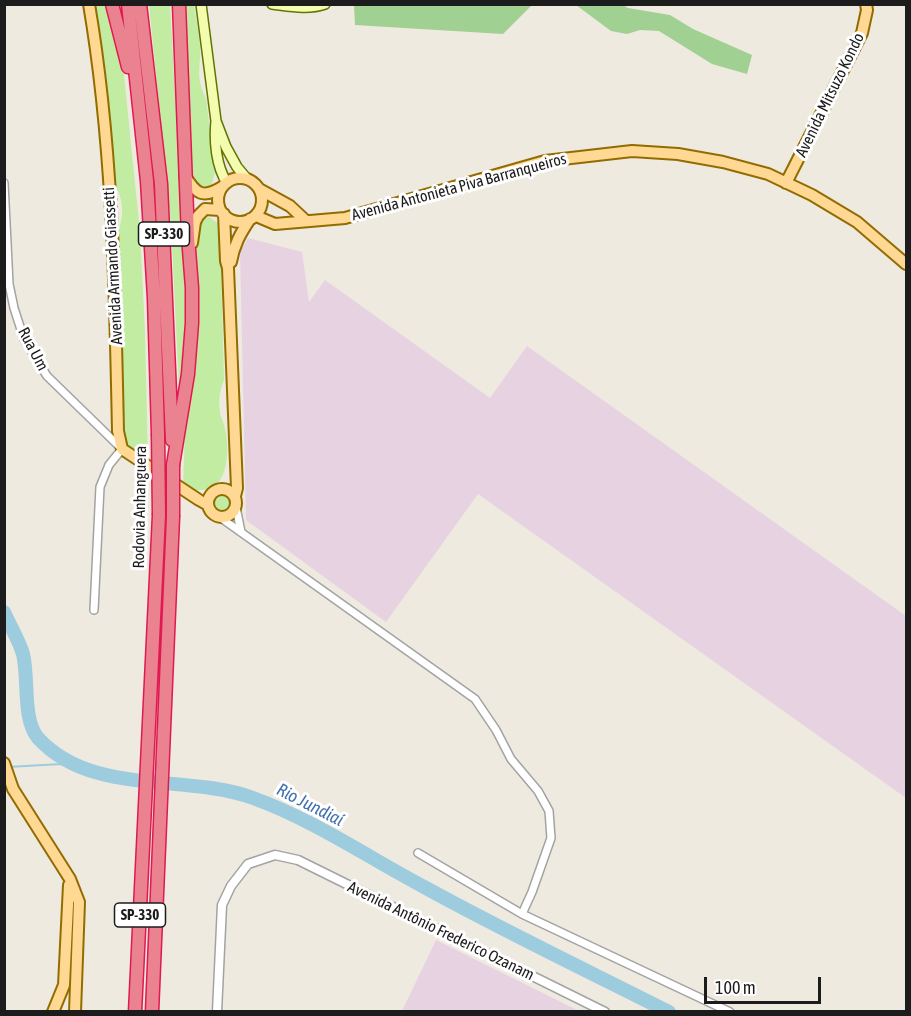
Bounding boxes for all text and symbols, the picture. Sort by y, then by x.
street label: Avenida Mitsuzo Kondo [792,30,868,160]
street label: Avenida Antonieta Piva Barranqueiros [350,149,568,225]
street label: Avenida Armando Giassetti [99,187,127,345]
road number: SP-330 [138,222,190,246]
street label: Rua Um [14,324,52,374]
street label: Rodovia Anhanguera [129,446,151,568]
water label: Rio Jundiaí [273,779,347,831]
street label: Avenida Antônio Frederico Ozanam [345,877,537,985]
road number: SP-330 [114,903,166,927]
scale bar [707,965,824,1003]
text: 100 m [715,977,756,998]

